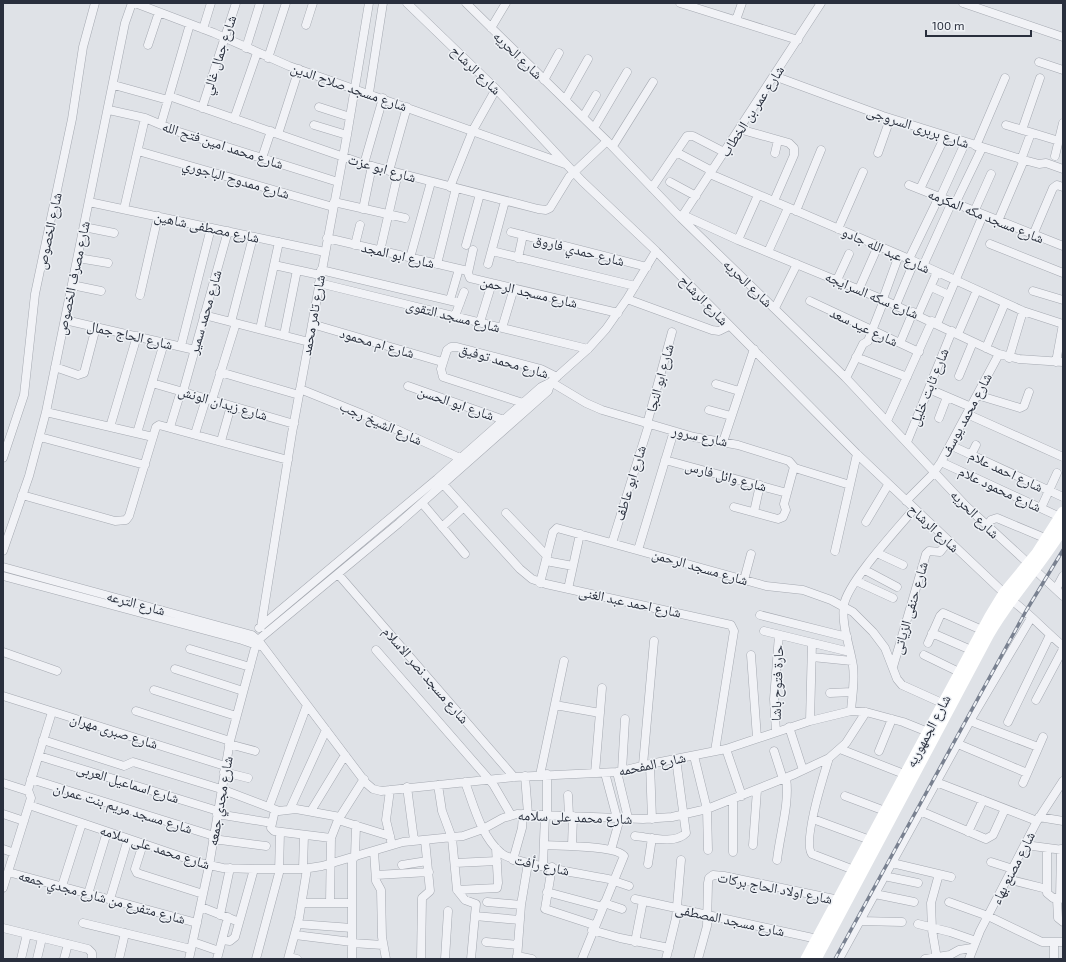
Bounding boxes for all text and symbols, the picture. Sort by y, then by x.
scale bar [926,12,1031,38]
street label: شارع جمال غالي [198,13,243,98]
text: 100 m [932,18,964,32]
street label: شارع الحريه [489,27,547,84]
street label: شارع الرشاح [446,42,505,99]
street label: شارع مسجد صلاح الدين [288,59,410,116]
street label: شارع عمر بن الخطاب [716,62,789,161]
street label: شارع بربرى السروجى [864,102,972,153]
street label: شارع محمد امين فتح الله [160,117,286,174]
street label: شارع ابو عزت [346,150,418,187]
street label: شارع ممدوح الباجوري [180,155,292,205]
street label: شارع مسجد مكه المكرمه [925,184,1047,248]
street label: شارع الخصوص [32,191,67,271]
street label: شارع مصطفى شاهين [153,207,261,248]
street label: شارع مصرف الخصوص [52,219,95,337]
street label: شارع عبد الله جادو [839,223,933,278]
street label: شارع حمدي فاروق [531,230,626,272]
street label: شارع ابو المجد [359,238,436,273]
street label: شارع الحريه [719,255,777,312]
street label: شارع سكه السرايجه [822,267,921,324]
street label: شارع محمد سمير [184,268,227,357]
street label: شارع الرشاح [675,271,732,330]
street label: شارع مسجد الرحمن [478,272,579,313]
street label: شارع تامر محمد [297,273,330,357]
street label: شارع مسجد التقوى [404,296,502,337]
street label: شارع عيد سعد [827,303,901,352]
street label: شارع الحاج جمال [85,316,175,355]
street label: شارع ام محمود [337,324,416,363]
street label: شارع محمد توفيق [457,340,551,383]
street label: شارع ابو النجا [642,342,679,414]
street label: شارع ثابت خليل [905,346,954,429]
street label: شارع محمد يوسف [936,370,997,461]
street label: شارع زيدان الونش [176,382,270,425]
street label: شارع ابو الحسن [415,382,497,425]
street label: شارع الشيخ رجب [336,397,425,450]
street label: شارع سرور [669,421,730,452]
street label: شارع ابو عاطف [610,443,651,523]
street label: شارع احمد علام [966,446,1046,497]
street label: شارع وائل فارس [683,456,769,497]
street label: شارع محمود علام [955,462,1044,517]
street label: شارع الحريه [946,486,1003,543]
street label: شارع الرشاح [904,500,963,557]
street label: شارع مسجد الرحمن [650,545,750,590]
street label: شارع حنفى الزياتى [888,560,933,657]
street label: شارع احمد عبد الغنى [577,582,683,623]
street label: شارع الترعه [104,587,167,620]
street label: شارع مسجد نصر الاسلام [378,623,473,728]
street label: حارة فتوح باشا [767,644,788,721]
street label: شارع الجمهوريه [901,692,956,771]
street label: شارع صبرى مهران [67,709,160,754]
street label: شارع المفحمه [617,748,688,781]
street label: شارع مجدي جمعه [203,755,239,848]
street label: شارع اسماعيل العربى [74,759,181,808]
street label: شارع مسجد مريم بنت عمران [51,778,195,839]
street label: شارع محمد على سلامه [517,806,633,829]
street label: شارع محمد على سلامه [97,821,212,874]
street label: شارع مصنع بهاء [987,828,1040,908]
street label: شارع رأفت [513,850,571,881]
street label: شارع متفرع من شارع مجدي جمعه [16,866,187,930]
street label: شارع اولاد الحاج بركات [716,868,834,909]
street label: شارع مسجد المصطفى [673,900,786,941]

